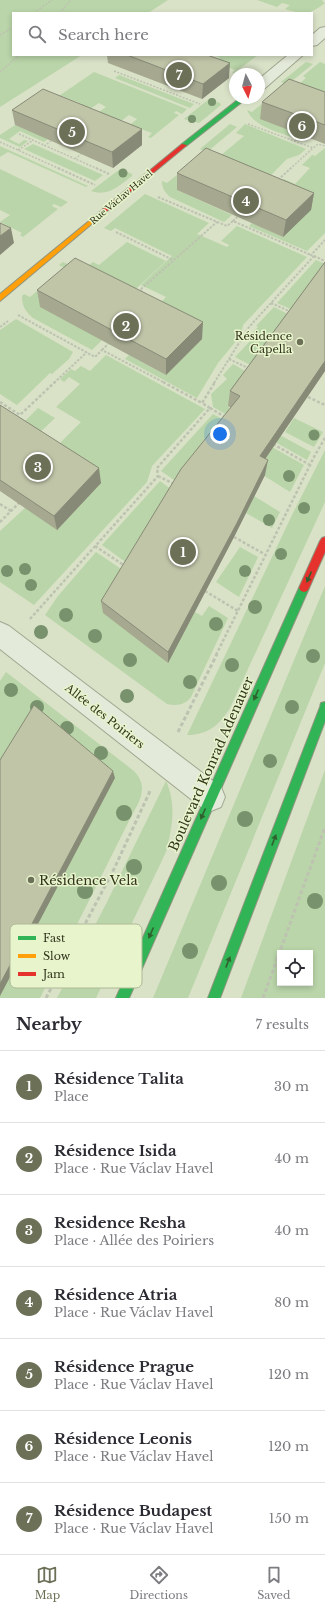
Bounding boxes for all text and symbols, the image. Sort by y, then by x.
search box [12,12,313,56]
icon: search [26,23,48,45]
text: Search here [58,25,149,44]
pin: 7 [166,60,192,90]
north arrow [229,68,265,104]
pin: 6 [289,111,315,141]
pin: 5 [59,117,85,147]
street label: Rue Václav Havel [87,167,155,226]
pin: 4 [233,186,259,216]
pin: 2 [113,311,139,341]
place label: Résidence Capella [235,329,293,356]
marker: Résidence Capella [295,337,305,347]
your location [210,424,230,444]
pin: 3 [25,452,51,482]
pin: 1 [170,537,196,567]
one-way arrow [306,571,312,582]
street label: Boulevard Konrad Adenauer [165,673,258,854]
street label: Allée des Poiriers [62,680,148,751]
one-way arrow [253,690,259,701]
one-way arrow [200,809,206,821]
one-way arrow [272,834,278,846]
place label: Résidence Vela [39,872,139,889]
marker: Résidence Vela [26,875,36,885]
legend [10,924,142,988]
one-way arrow [148,928,154,939]
text: Fast [43,931,66,945]
text: Slow [43,949,71,963]
map controls [277,950,313,986]
button: locate [277,950,313,986]
one-way arrow [225,955,231,967]
text: Jam [41,967,65,981]
text: Nearby [16,1014,82,1035]
text: 7 results [256,1016,309,1033]
text: Résidence Talita [54,1069,184,1088]
text: 1 [26,1078,32,1095]
text: 30 m [274,1078,309,1095]
text: Place [54,1088,89,1105]
text: Résidence Isida [54,1141,177,1160]
text: 2 [25,1150,33,1167]
text: 40 m [274,1150,309,1167]
text: Place · Rue Václav Havel [54,1160,213,1177]
text: Residence Resha [54,1213,186,1232]
text: 3 [25,1222,33,1239]
text: 40 m [274,1222,309,1239]
text: Place · Allée des Poiriers [54,1232,214,1249]
text: Résidence Atria [54,1285,177,1304]
text: 4 [25,1294,33,1311]
text: 80 m [274,1294,309,1311]
text: Place · Rue Václav Havel [54,1304,213,1321]
text: Résidence Prague [54,1357,194,1376]
text: 5 [25,1366,33,1383]
text: 120 m [268,1366,309,1383]
text: Place · Rue Václav Havel [54,1376,213,1393]
text: Résidence Leonis [54,1429,192,1448]
text: 6 [25,1438,33,1455]
text: 120 m [268,1438,309,1455]
text: Place · Rue Václav Havel [54,1448,213,1465]
text: Résidence Budapest [54,1501,212,1520]
text: 7 [26,1510,32,1527]
text: 150 m [269,1510,309,1527]
text: Place · Rue Václav Havel [54,1520,213,1537]
tab: Map [35,1564,60,1602]
tab: Directions [129,1564,188,1602]
tab: Saved [257,1564,290,1602]

